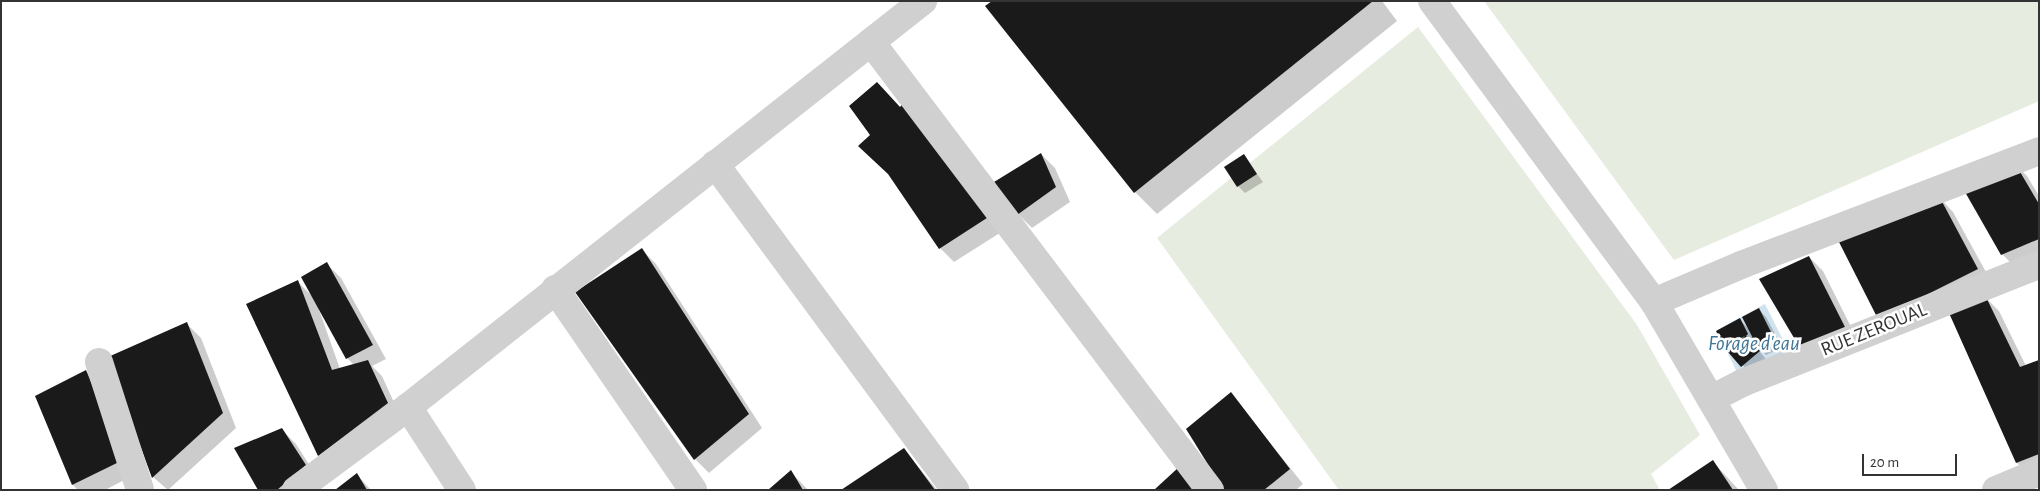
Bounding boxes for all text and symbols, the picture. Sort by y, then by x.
street label: RUE ZEROUAL [1818,298,1930,362]
water label: Forage d'eau [1708,331,1800,357]
scale bar [1865,444,1960,476]
text: 20 m [1870,455,1899,470]

